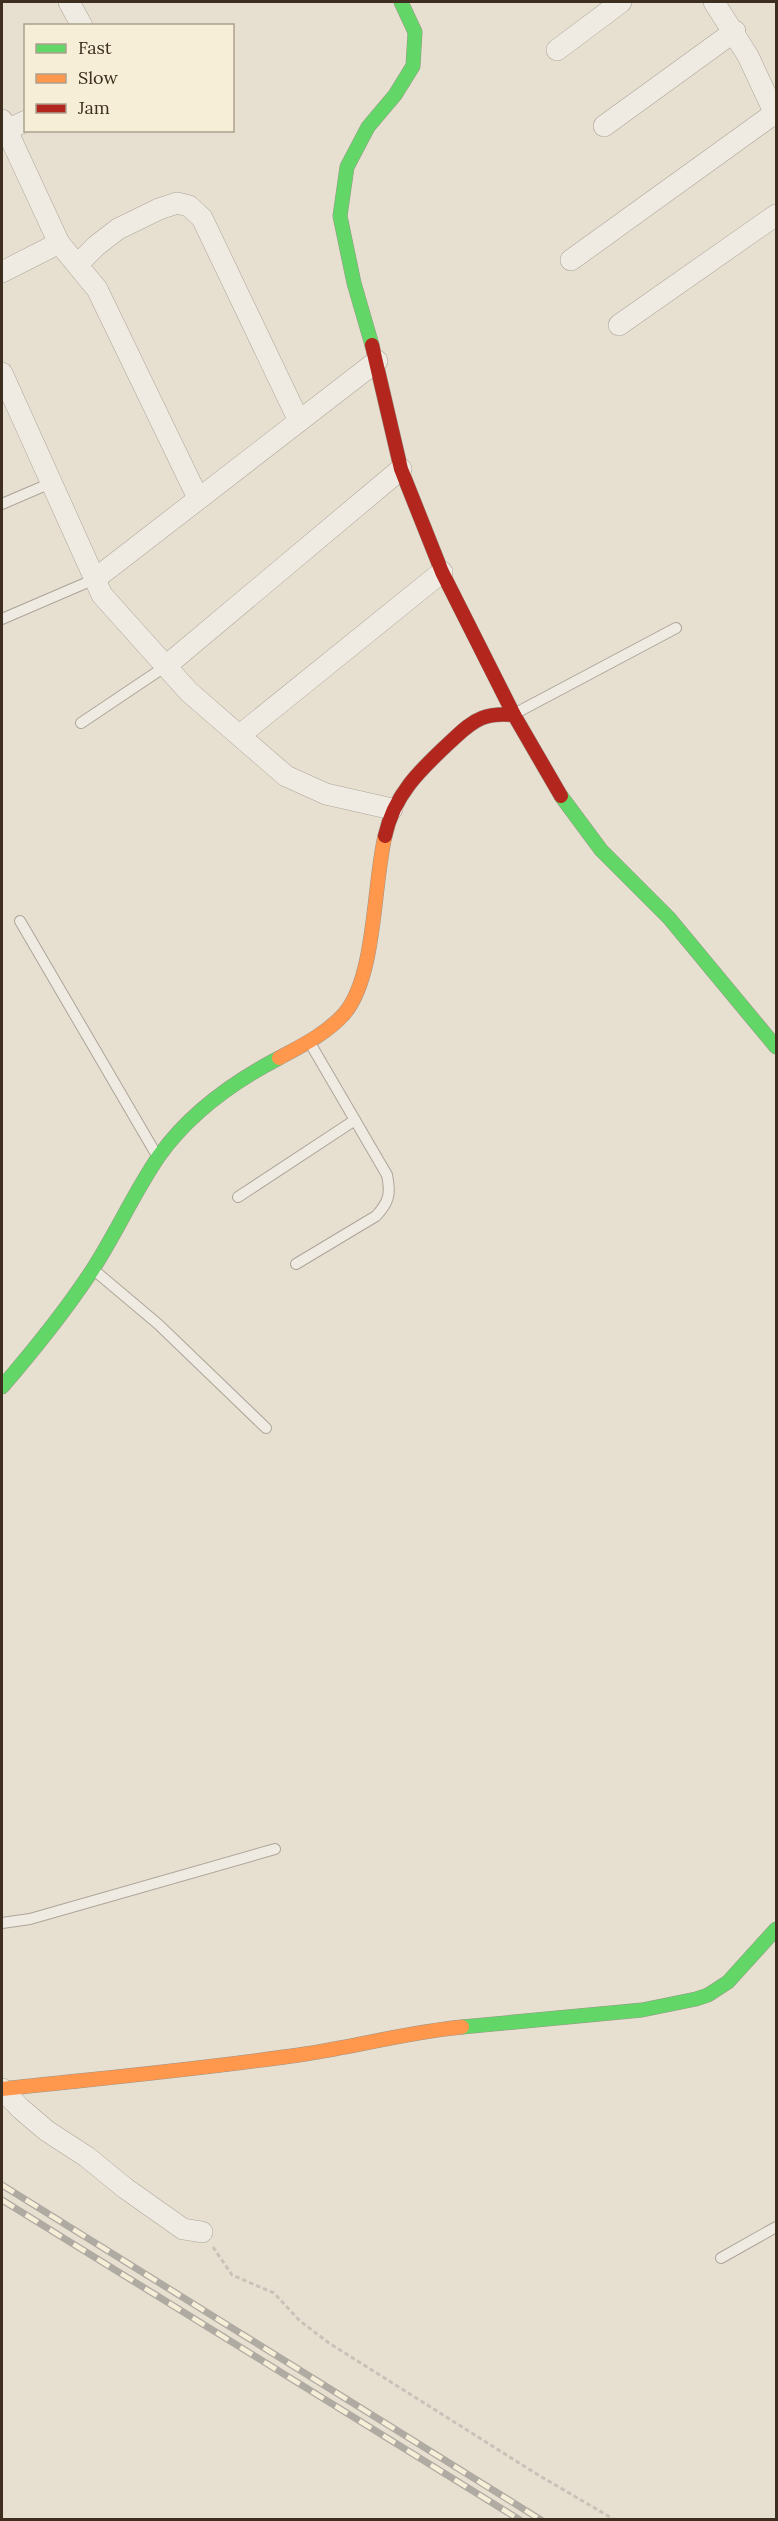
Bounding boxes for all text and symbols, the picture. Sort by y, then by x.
legend [24,24,234,132]
text: Fast [78,36,112,59]
text: Slow [78,66,118,89]
text: Jam [77,96,110,119]

